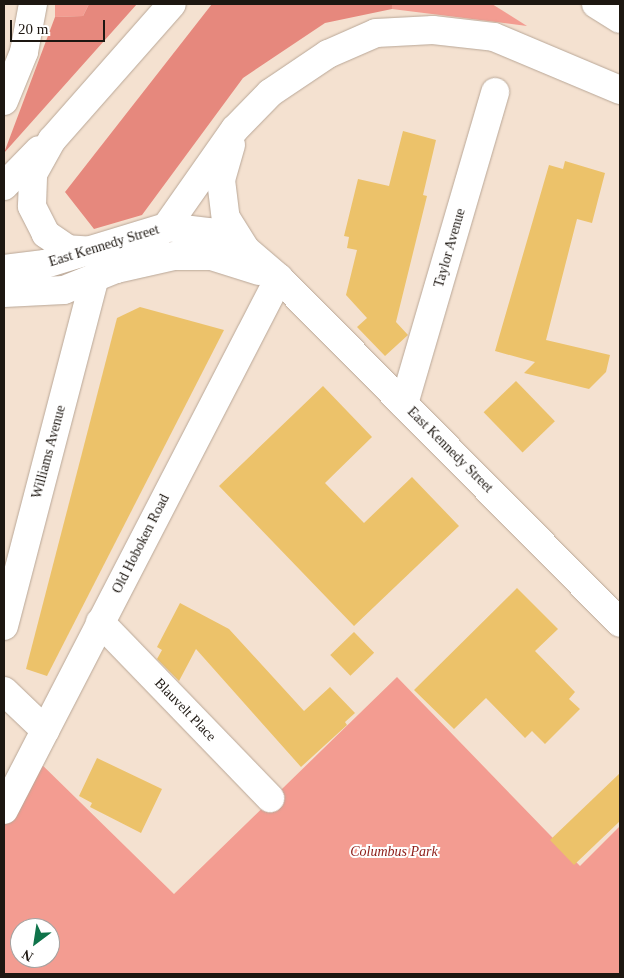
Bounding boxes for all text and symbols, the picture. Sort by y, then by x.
scale bar [12,10,108,42]
text: 20 m [18,21,48,37]
street label: Taylor Avenue [431,206,469,290]
street label: East Kennedy Street [47,221,161,271]
street label: Williams Avenue [28,403,70,501]
street label: East Kennedy Street [404,404,496,496]
street label: Old Hoboken Road [109,492,173,596]
street label: Blauvelt Place [151,675,219,745]
park label: Columbus Park [350,844,438,860]
north arrow [10,918,60,968]
text: N [19,946,36,964]

